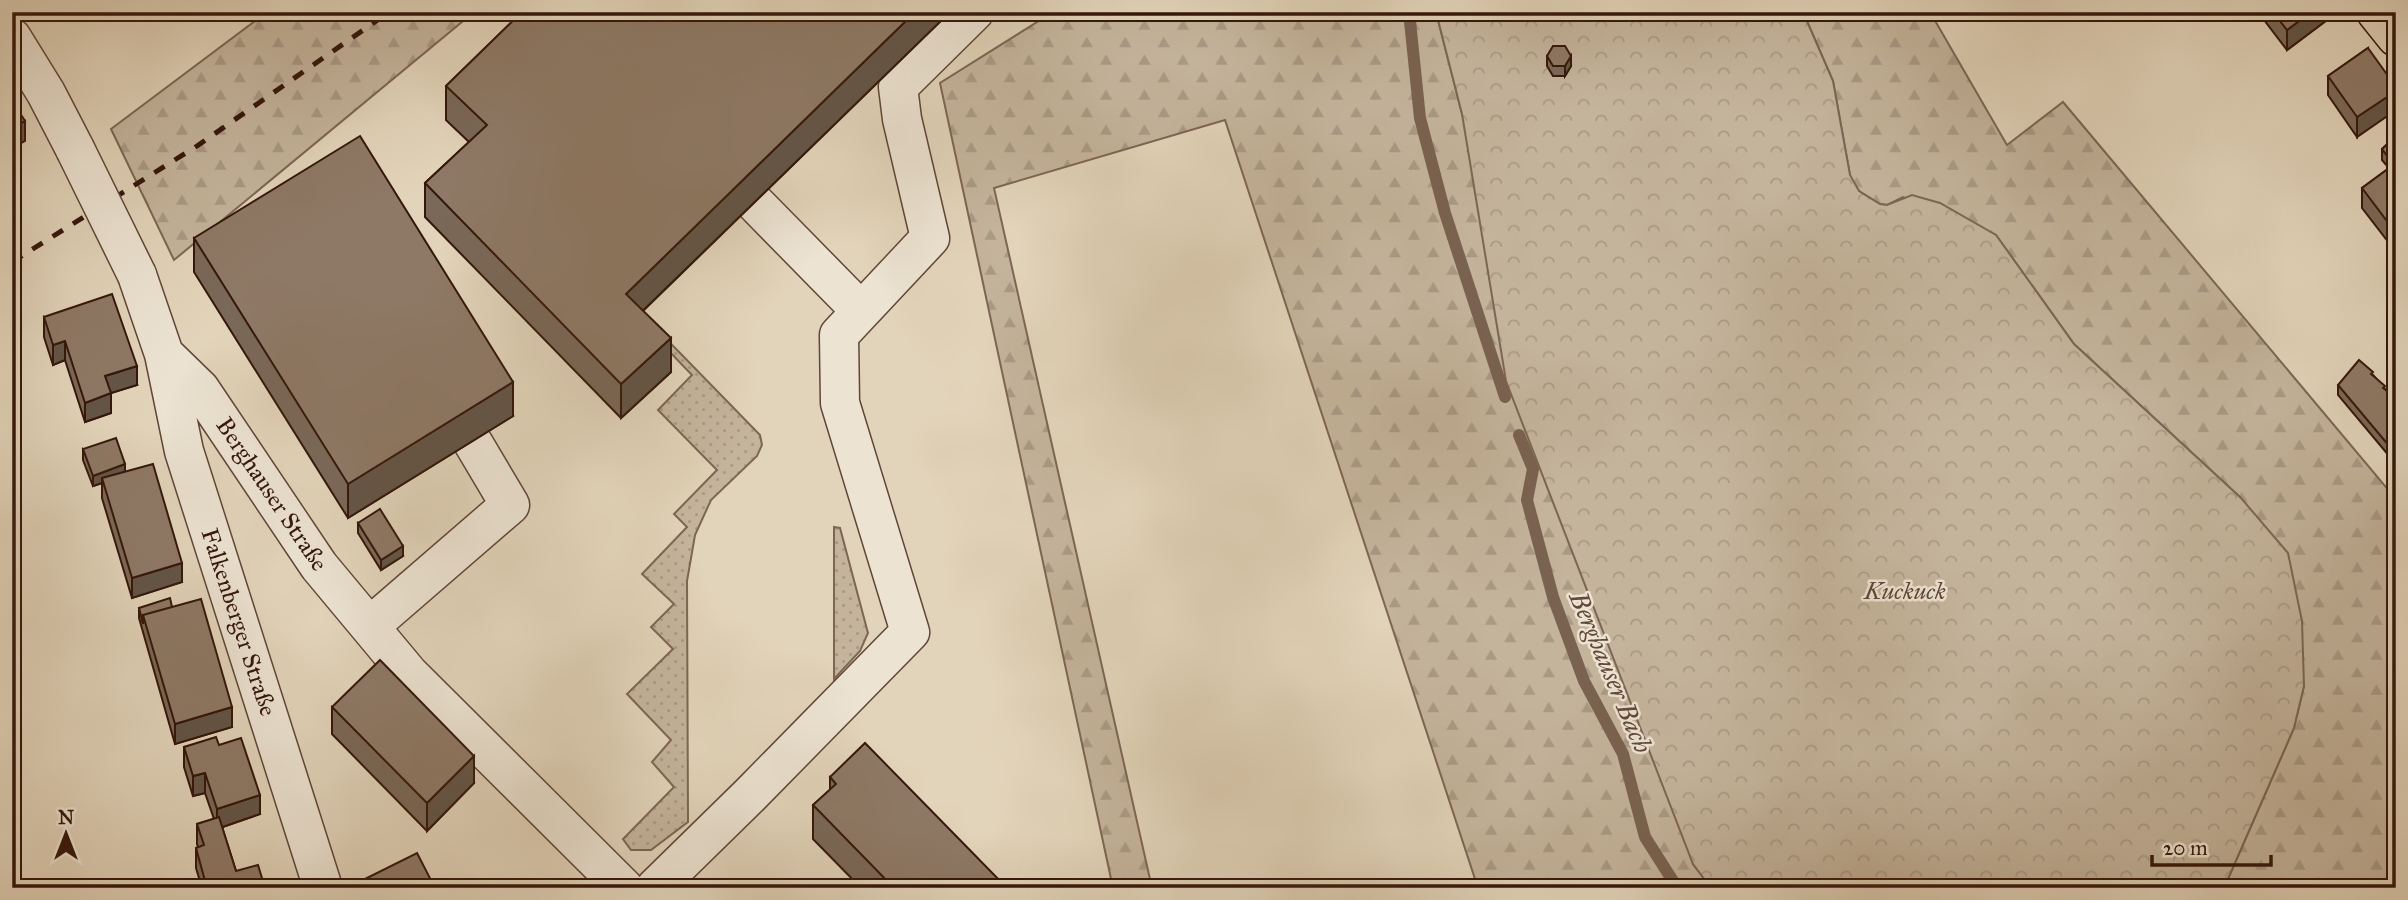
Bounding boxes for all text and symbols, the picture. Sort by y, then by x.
street label: Berghauser Straße [209,411,335,577]
street label: Falkenberger Straße [195,524,283,720]
park label: Kuckuck [1863,576,1946,606]
water label: Berghauser Bach [1562,586,1660,758]
north arrow [32,799,102,869]
text: N [58,806,74,829]
scale bar [2152,823,2272,867]
text: 20 m [2163,835,2208,861]

